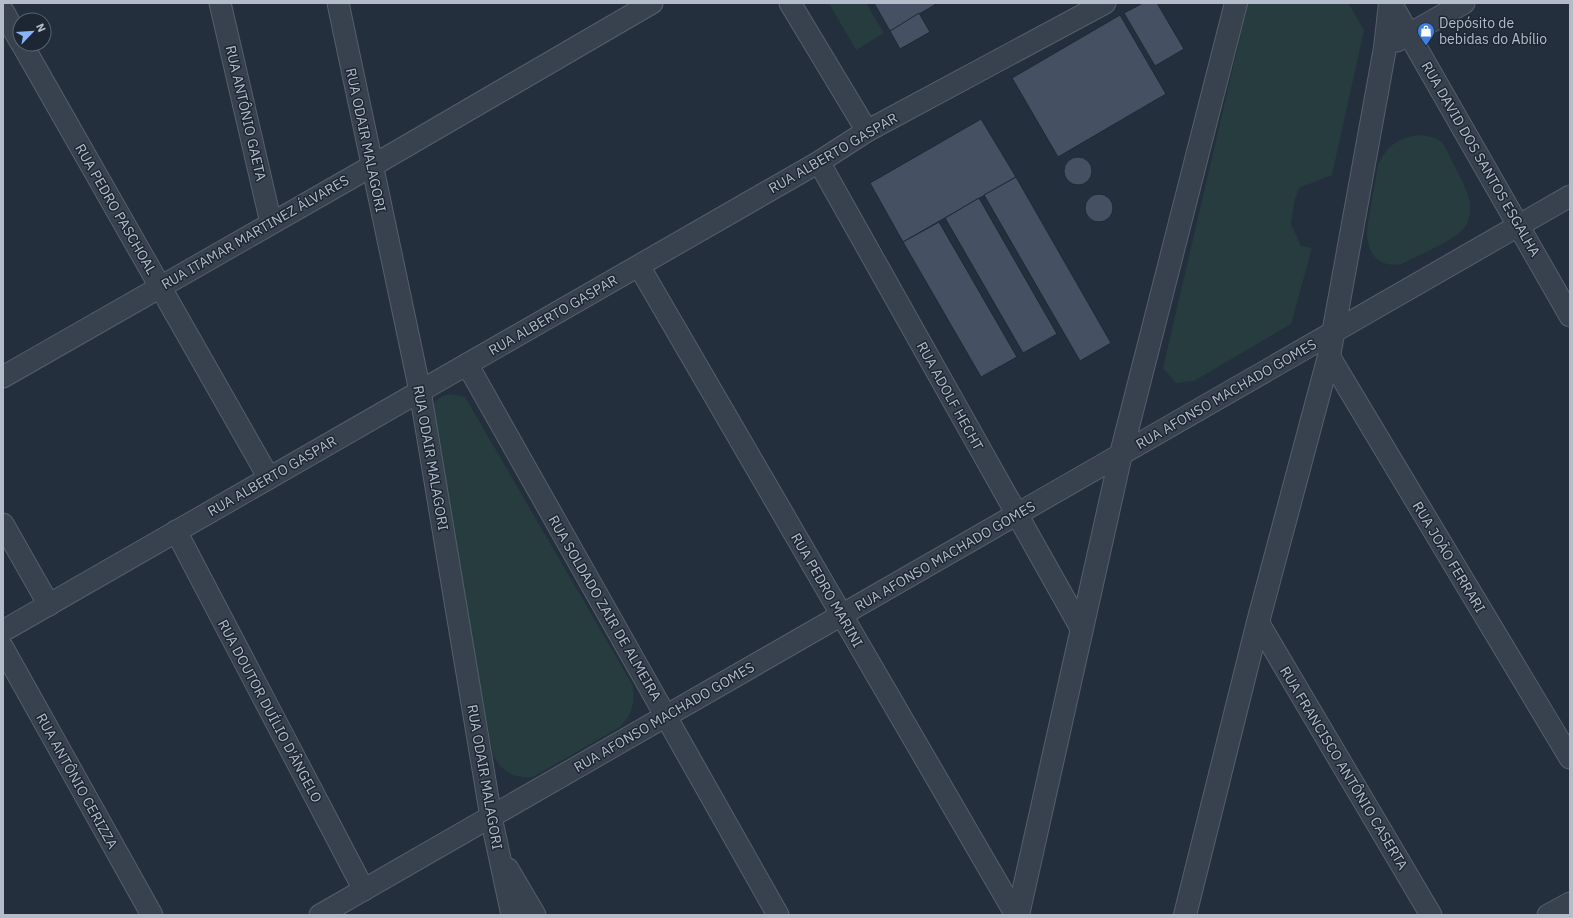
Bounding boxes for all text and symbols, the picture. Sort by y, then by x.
north arrow [12,12,52,52]
place label: Depósito de bebidas do Abílio [1439,14,1547,48]
text: N [33,21,49,34]
shop icon: Depósito de bebidas do Abílio [1416,21,1436,46]
street label: RUA ANTÔNIO GAETA [222,43,271,183]
street label: RUA DAVID DOS SANTOS ESGALHA [1418,58,1544,260]
street label: RUA ODAIR MALAGORI [342,66,390,214]
street label: RUA ALBERTO GASPAR [765,109,901,197]
street label: RUA PEDRO PASCHOAL [71,141,161,277]
street label: RUA ITAMAR MARTINEZ ÁLVARES [157,170,352,293]
street label: RUA ALBERTO GASPAR [485,271,621,359]
street label: RUA AFONSO MACHADO GOMES [1132,335,1320,453]
street label: RUA ADOLF HECHT [913,339,987,453]
street label: RUA ODAIR MALAGORI [409,384,453,532]
street label: RUA ALBERTO GASPAR [204,432,340,520]
street label: RUA AFONSO MACHADO GOMES [851,497,1039,615]
street label: RUA JOÃO FERRARI [1409,498,1489,616]
street label: RUA SOLDADO ZAIR DE ALMEIRA [544,512,666,704]
street label: RUA PEDRO MARINI [787,530,867,650]
street label: RUA DOUTOR DUÍLIO D'ÂNGELO [214,616,327,806]
street label: RUA AFONSO MACHADO GOMES [570,658,758,776]
street label: RUA FRANCISCO ANTÔNIO CASERTA [1276,663,1413,873]
street label: RUA ODAIR MALAGORI [463,703,507,851]
street label: RUA ANTÔNIO CERIZZA [32,710,123,852]

